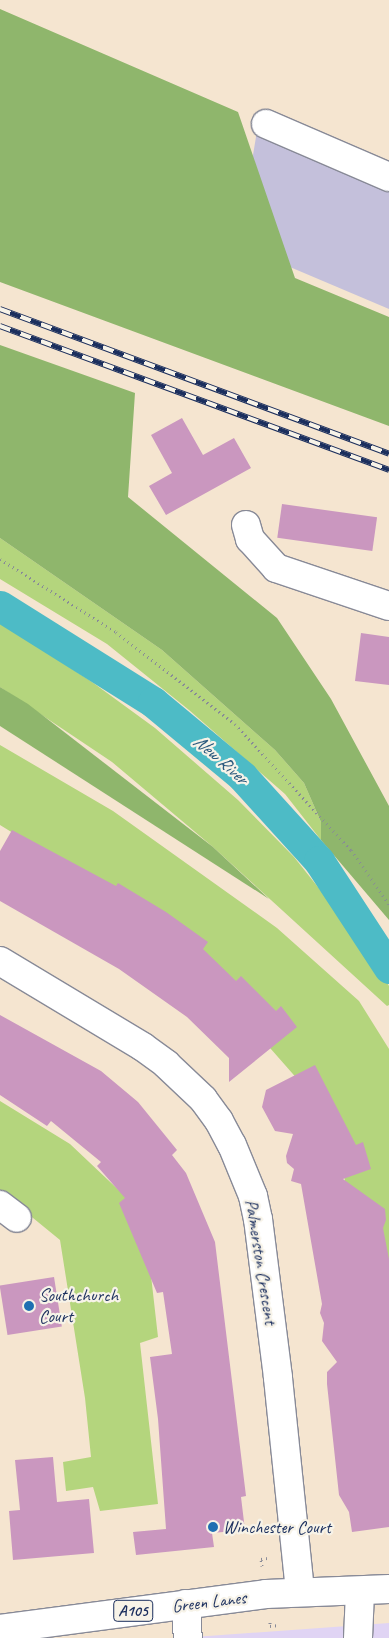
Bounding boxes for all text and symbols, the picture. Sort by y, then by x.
water label: New River [188,730,252,790]
street label: Palmerston Crescent [240,1198,282,1326]
place label: Southchurch Court [39,1285,118,1328]
marker: Southchurch Court [23,1300,35,1312]
place label: Winchester Court [223,1516,331,1538]
marker: Winchester Court [207,1521,219,1533]
street label: Green Lanes [170,1587,248,1617]
road number: A105 [113,1598,153,1624]

